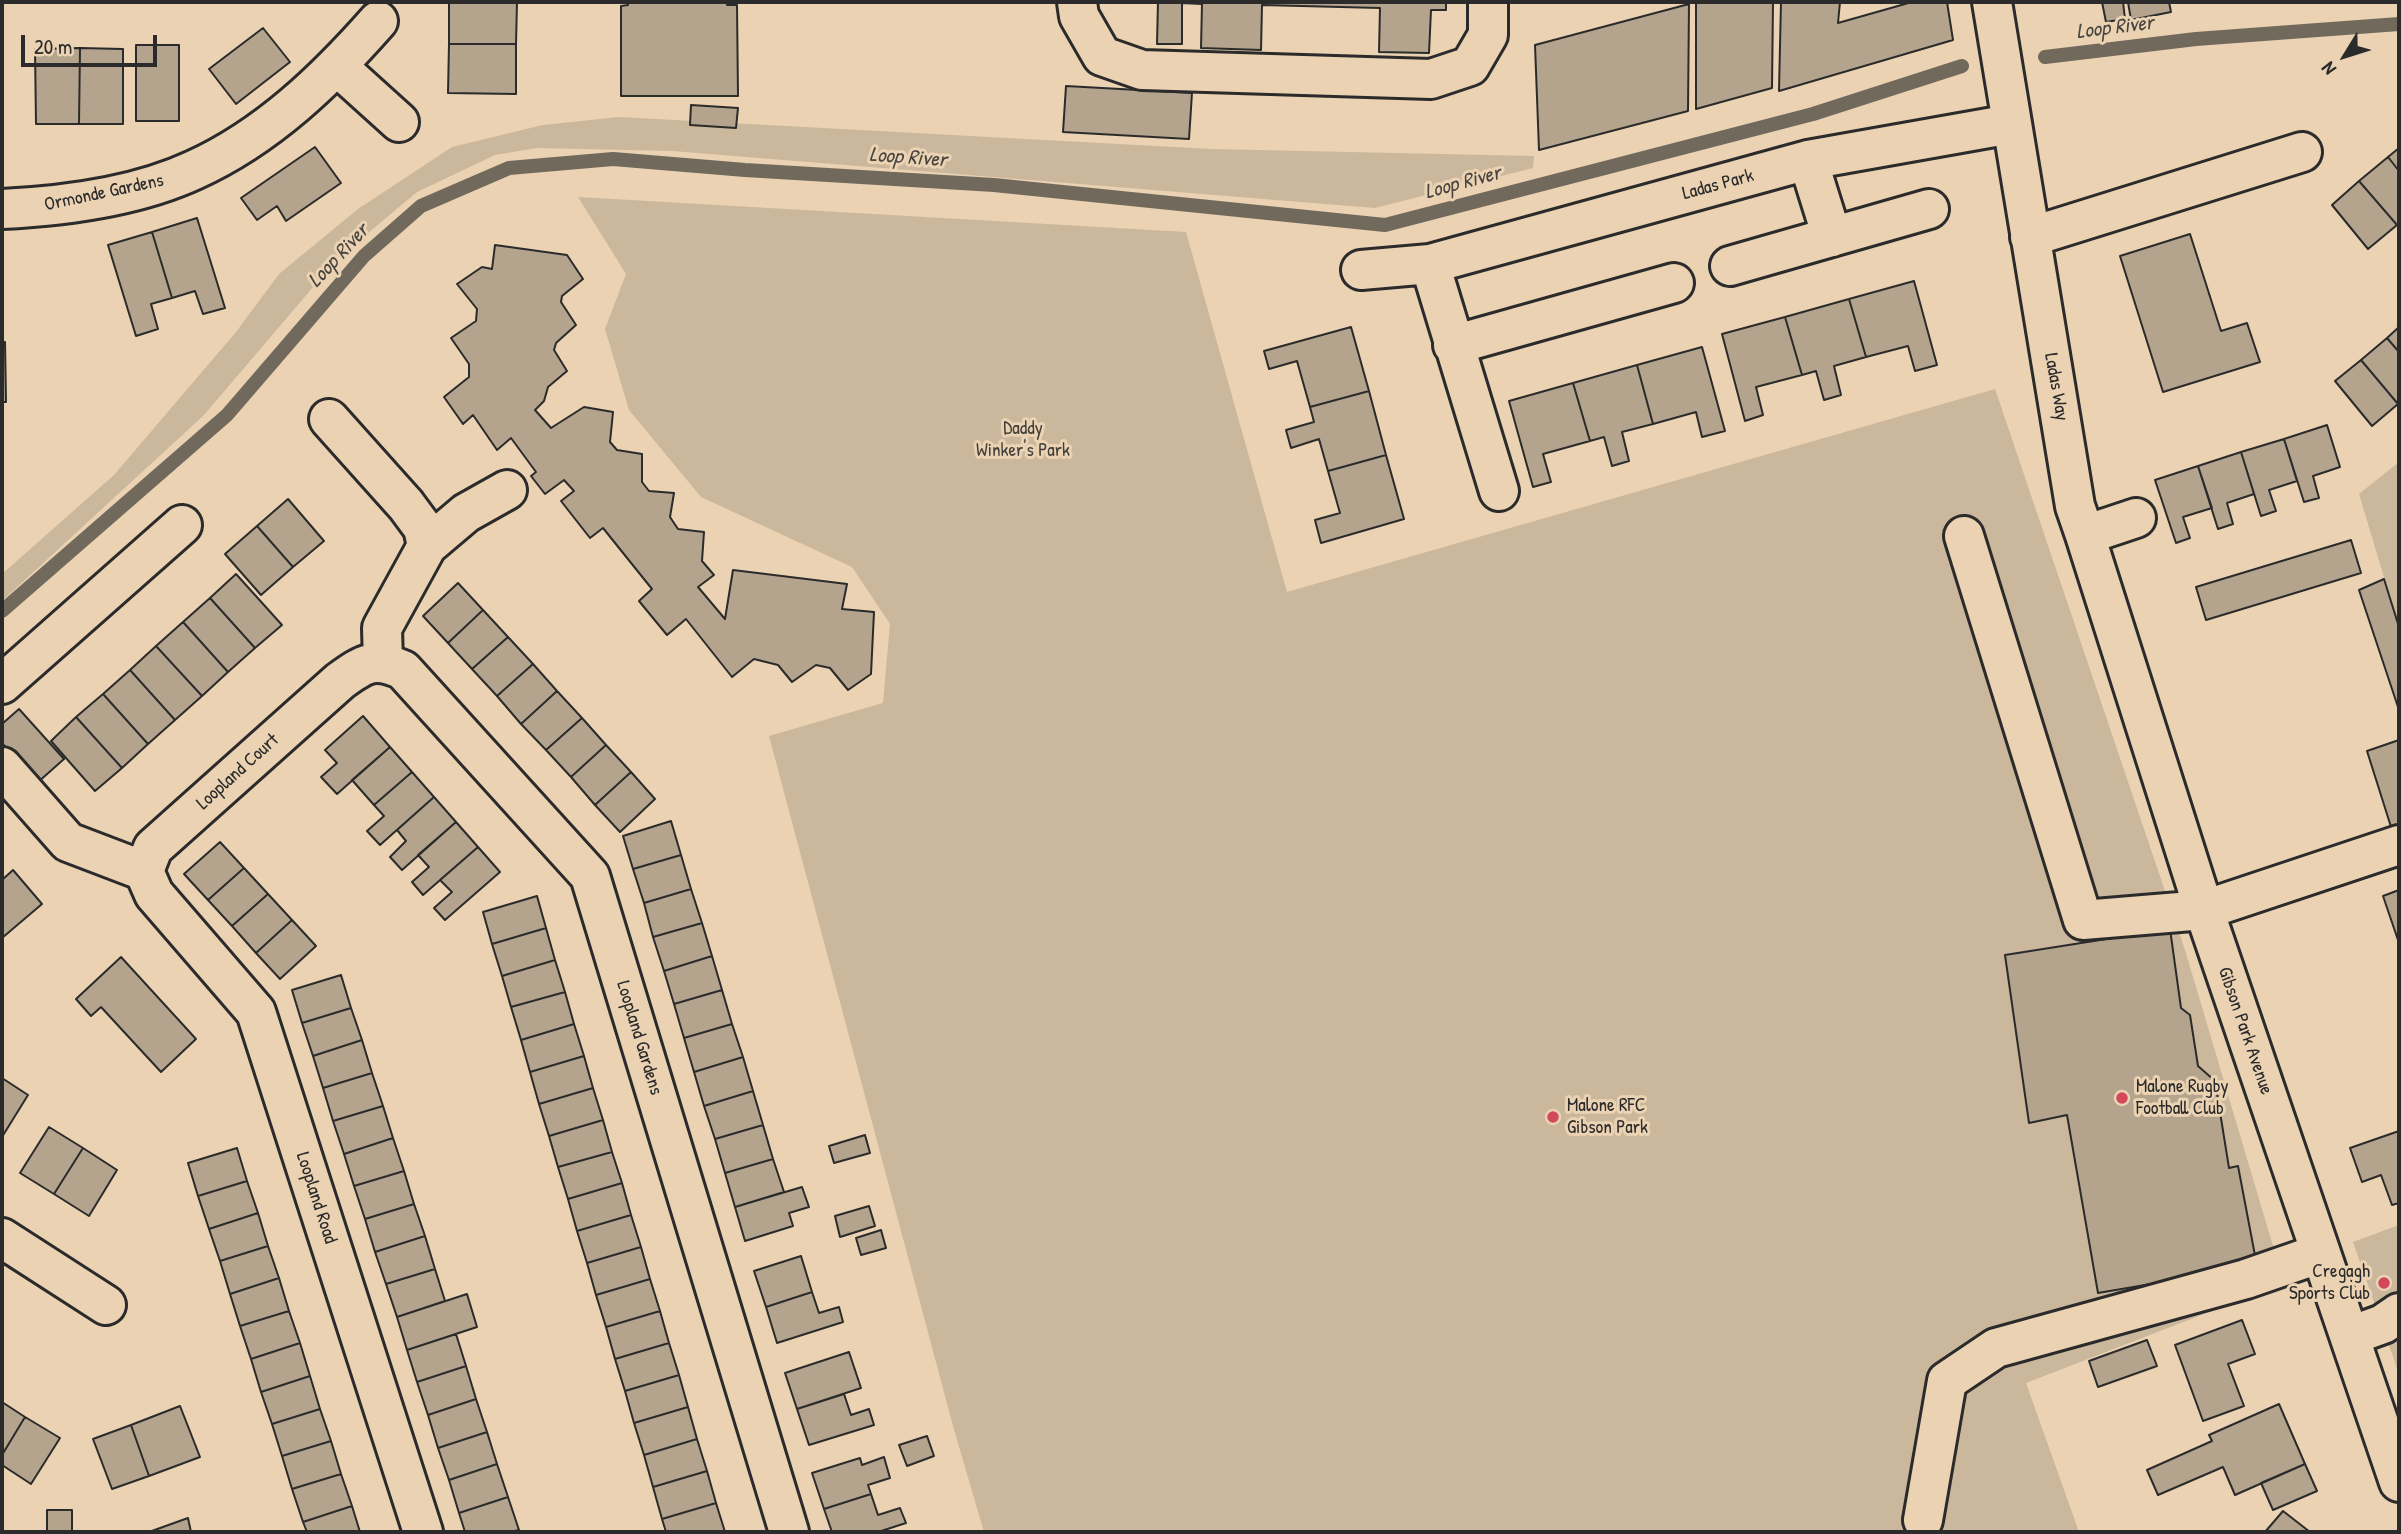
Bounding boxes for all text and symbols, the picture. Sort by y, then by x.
water label: Loop River [2075,11,2155,45]
scale bar [24,21,161,65]
north arrow [2310,21,2380,91]
text: 20 m [34,32,72,61]
text: N [2315,57,2342,81]
water label: Loop River [868,143,948,173]
water label: Loop River [1422,161,1504,205]
street label: Ladas Park [1680,165,1756,205]
street label: Ormonde Gardens [42,169,166,217]
water label: Loop River [303,219,375,293]
street label: Ladas Way [2039,351,2073,423]
park label: Daddy Winker's Park [976,418,1070,462]
street label: Loopland Court [192,729,284,815]
street label: Gibson Park Avenue [2212,964,2278,1098]
street label: Loopland Gardens [611,978,667,1098]
place label: Malone Rugby Football Club [2136,1076,2229,1120]
marker: Malone Rugby Football Club [2114,1090,2130,1106]
place label: Malone RFC Gibson Park [1567,1095,1648,1139]
marker: Malone RFC Gibson Park [1545,1109,1561,1125]
street label: Loopland Road [291,1150,341,1246]
place label: Cregagh Sports Club [2289,1261,2370,1305]
marker: Cregagh Sports Club [2376,1275,2392,1291]

